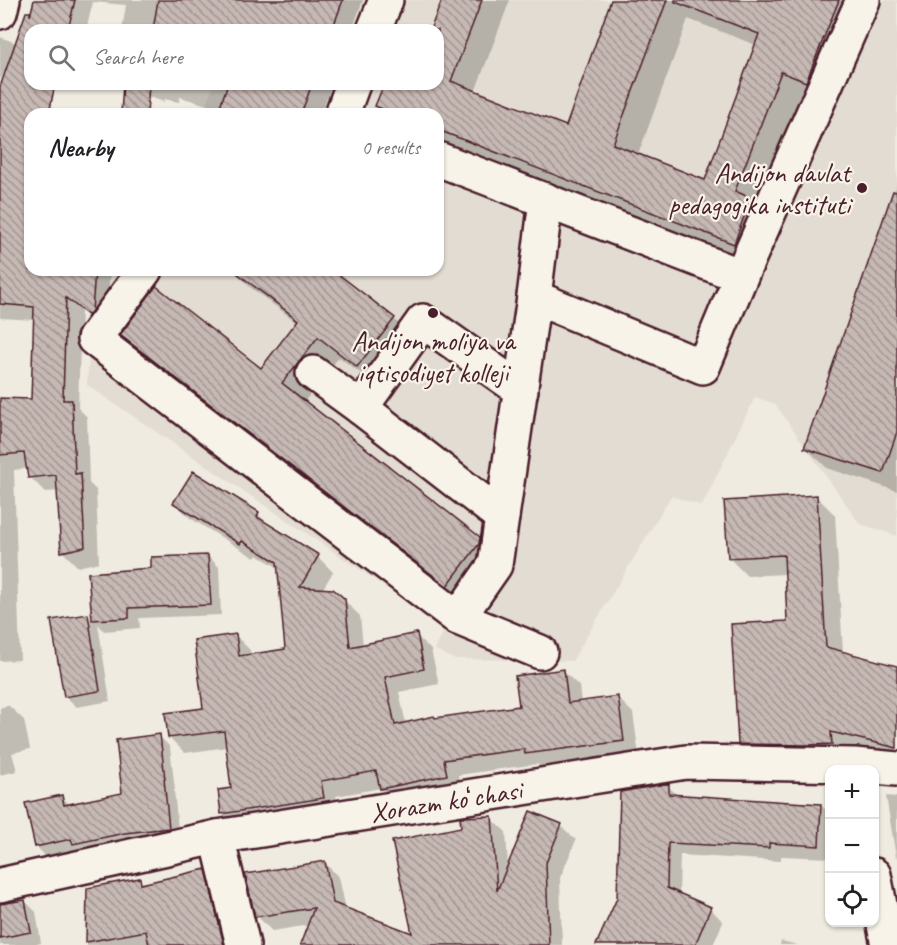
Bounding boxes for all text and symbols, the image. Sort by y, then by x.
search box [24,24,444,90]
icon: search [45,41,78,74]
text: Search here [93,43,183,71]
text: Nearby [48,131,113,164]
text: 0 results [361,135,420,160]
place label: Andijon davlat pedagogika instituti [669,155,854,222]
marker: Andijon davlat pedagogika instituti [855,181,869,195]
marker: Andijon moliya va iqtisodiyet kolleji [426,306,440,320]
place label: Andijon moliya va iqtisodiyet kolleji [352,323,517,390]
map controls [825,765,879,927]
button: + [825,765,879,819]
street label: Xorazm koʻchasi [368,771,528,830]
button: − [825,819,879,873]
button: locate [825,873,879,927]

